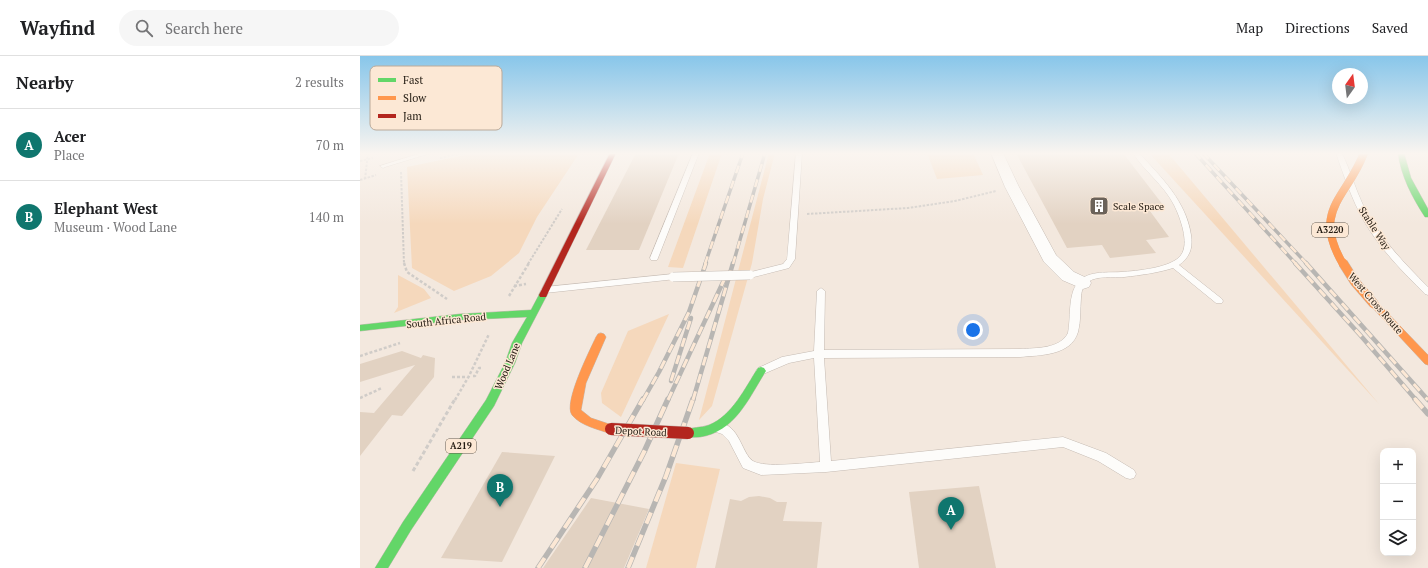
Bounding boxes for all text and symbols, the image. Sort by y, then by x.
search box [119,10,399,46]
text: Wayfind [20,15,95,40]
icon: search [133,17,155,39]
text: Search here [165,18,243,38]
text: Map [1236,18,1263,37]
text: Directions [1285,18,1350,37]
text: Saved [1372,18,1408,37]
legend [370,66,502,130]
north arrow [1332,68,1368,104]
text: Nearby [16,71,74,94]
text: 2 results [295,73,344,91]
text: Fast [403,73,423,87]
text: Slow [403,91,427,105]
text: Jam [403,109,422,123]
text: Acer [54,126,86,146]
text: A [24,136,34,154]
text: 70 m [316,136,344,154]
text: Place [54,146,85,164]
building icon: Scale Space [1088,195,1110,217]
text: Elephant West [54,198,158,218]
place label: Scale Space [1113,200,1164,213]
street label: Stable Way [1356,204,1394,253]
text: B [25,208,33,226]
text: 140 m [309,208,344,226]
text: Museum · Wood Lane [54,218,177,236]
road number: A3220 [1312,223,1348,237]
street label: West Cross Route [1345,270,1406,337]
street label: South Africa Road [406,310,487,331]
your location [963,320,983,340]
street label: Wood Lane [492,341,523,391]
street label: Depot Road [615,424,668,439]
road number: A219 [446,439,476,453]
map controls [1380,448,1416,556]
button: + [1380,448,1416,484]
pin: B [487,474,513,507]
button: − [1380,484,1416,520]
pin: A [938,497,964,530]
button: layers [1380,520,1416,556]

